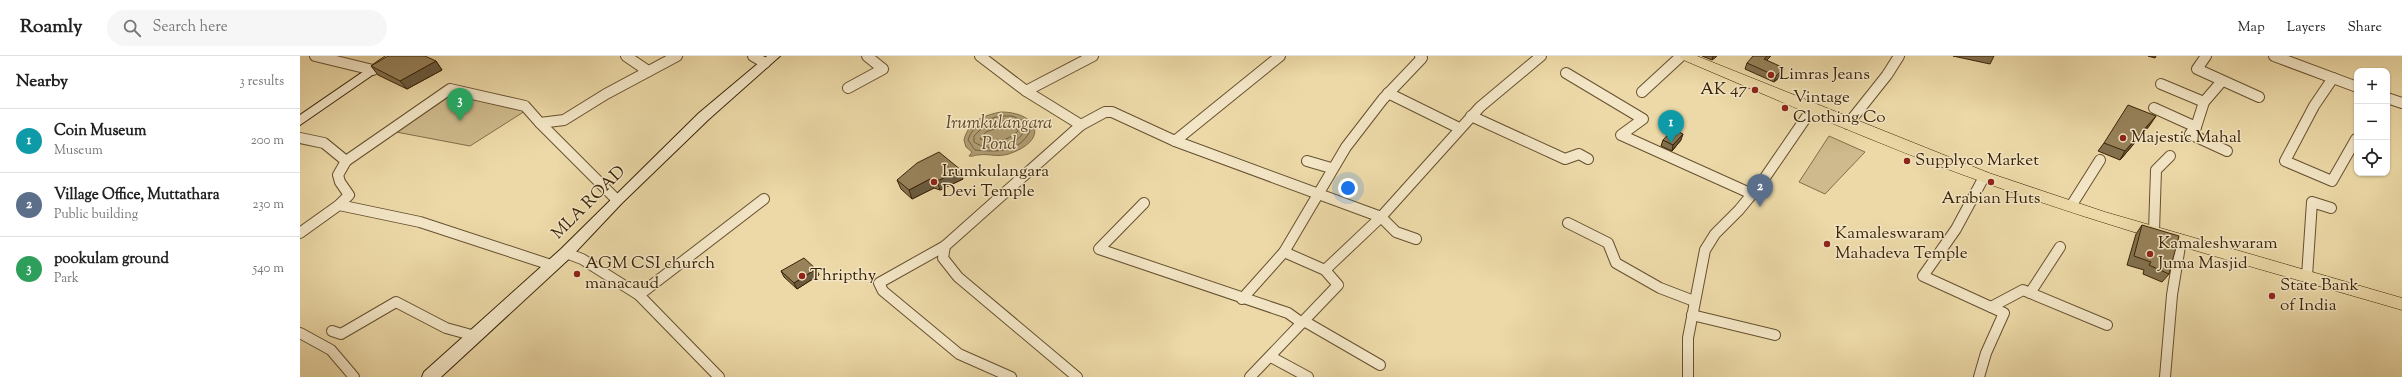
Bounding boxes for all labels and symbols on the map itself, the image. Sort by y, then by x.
place label: Limras Jeans [1779,63,1870,87]
marker: Limras Jeans [1766,70,1776,80]
place label: AK 47 [1700,78,1747,102]
marker: AK 47 [1750,85,1760,95]
place label: Vintage Clothing Co [1793,86,1885,130]
pin: 3 [447,88,473,121]
marker: Vintage Clothing Co [1780,103,1790,113]
pin: 1 [1658,110,1684,143]
water label: Irumkulangara Pond [946,111,1052,158]
place label: Majestic Mahal [2131,126,2242,150]
marker: Majestic Mahal [2118,133,2128,143]
place label: Supplyco Market [1915,149,2039,173]
marker: Supplyco Market [1902,156,1912,166]
place label: Irumkulangara Devi Temple [942,160,1049,204]
street label: MLA ROAD [547,161,631,245]
pin: 2 [1747,174,1773,207]
marker: Irumkulangara Devi Temple [929,177,939,187]
marker: Arabian Huts [1986,177,1996,187]
your location [1338,178,1358,198]
place label: Arabian Huts [1942,187,2041,211]
place label: Kamaleswaram Mahadeva Temple [1835,222,1968,266]
place label: Kamaleshwaram Juma Masjid [2157,232,2278,276]
marker: Kamaleswaram Mahadeva Temple [1822,239,1832,249]
marker: Kamaleshwaram Juma Masjid [2145,249,2155,259]
place label: AGM CSI church manacaud [585,252,715,296]
place label: Thripthy [810,264,877,288]
marker: AGM CSI church manacaud [572,269,582,279]
marker: Thripthy [797,271,807,281]
place label: State Bank of India [2280,274,2359,318]
marker: State Bank of India [2267,291,2277,301]

